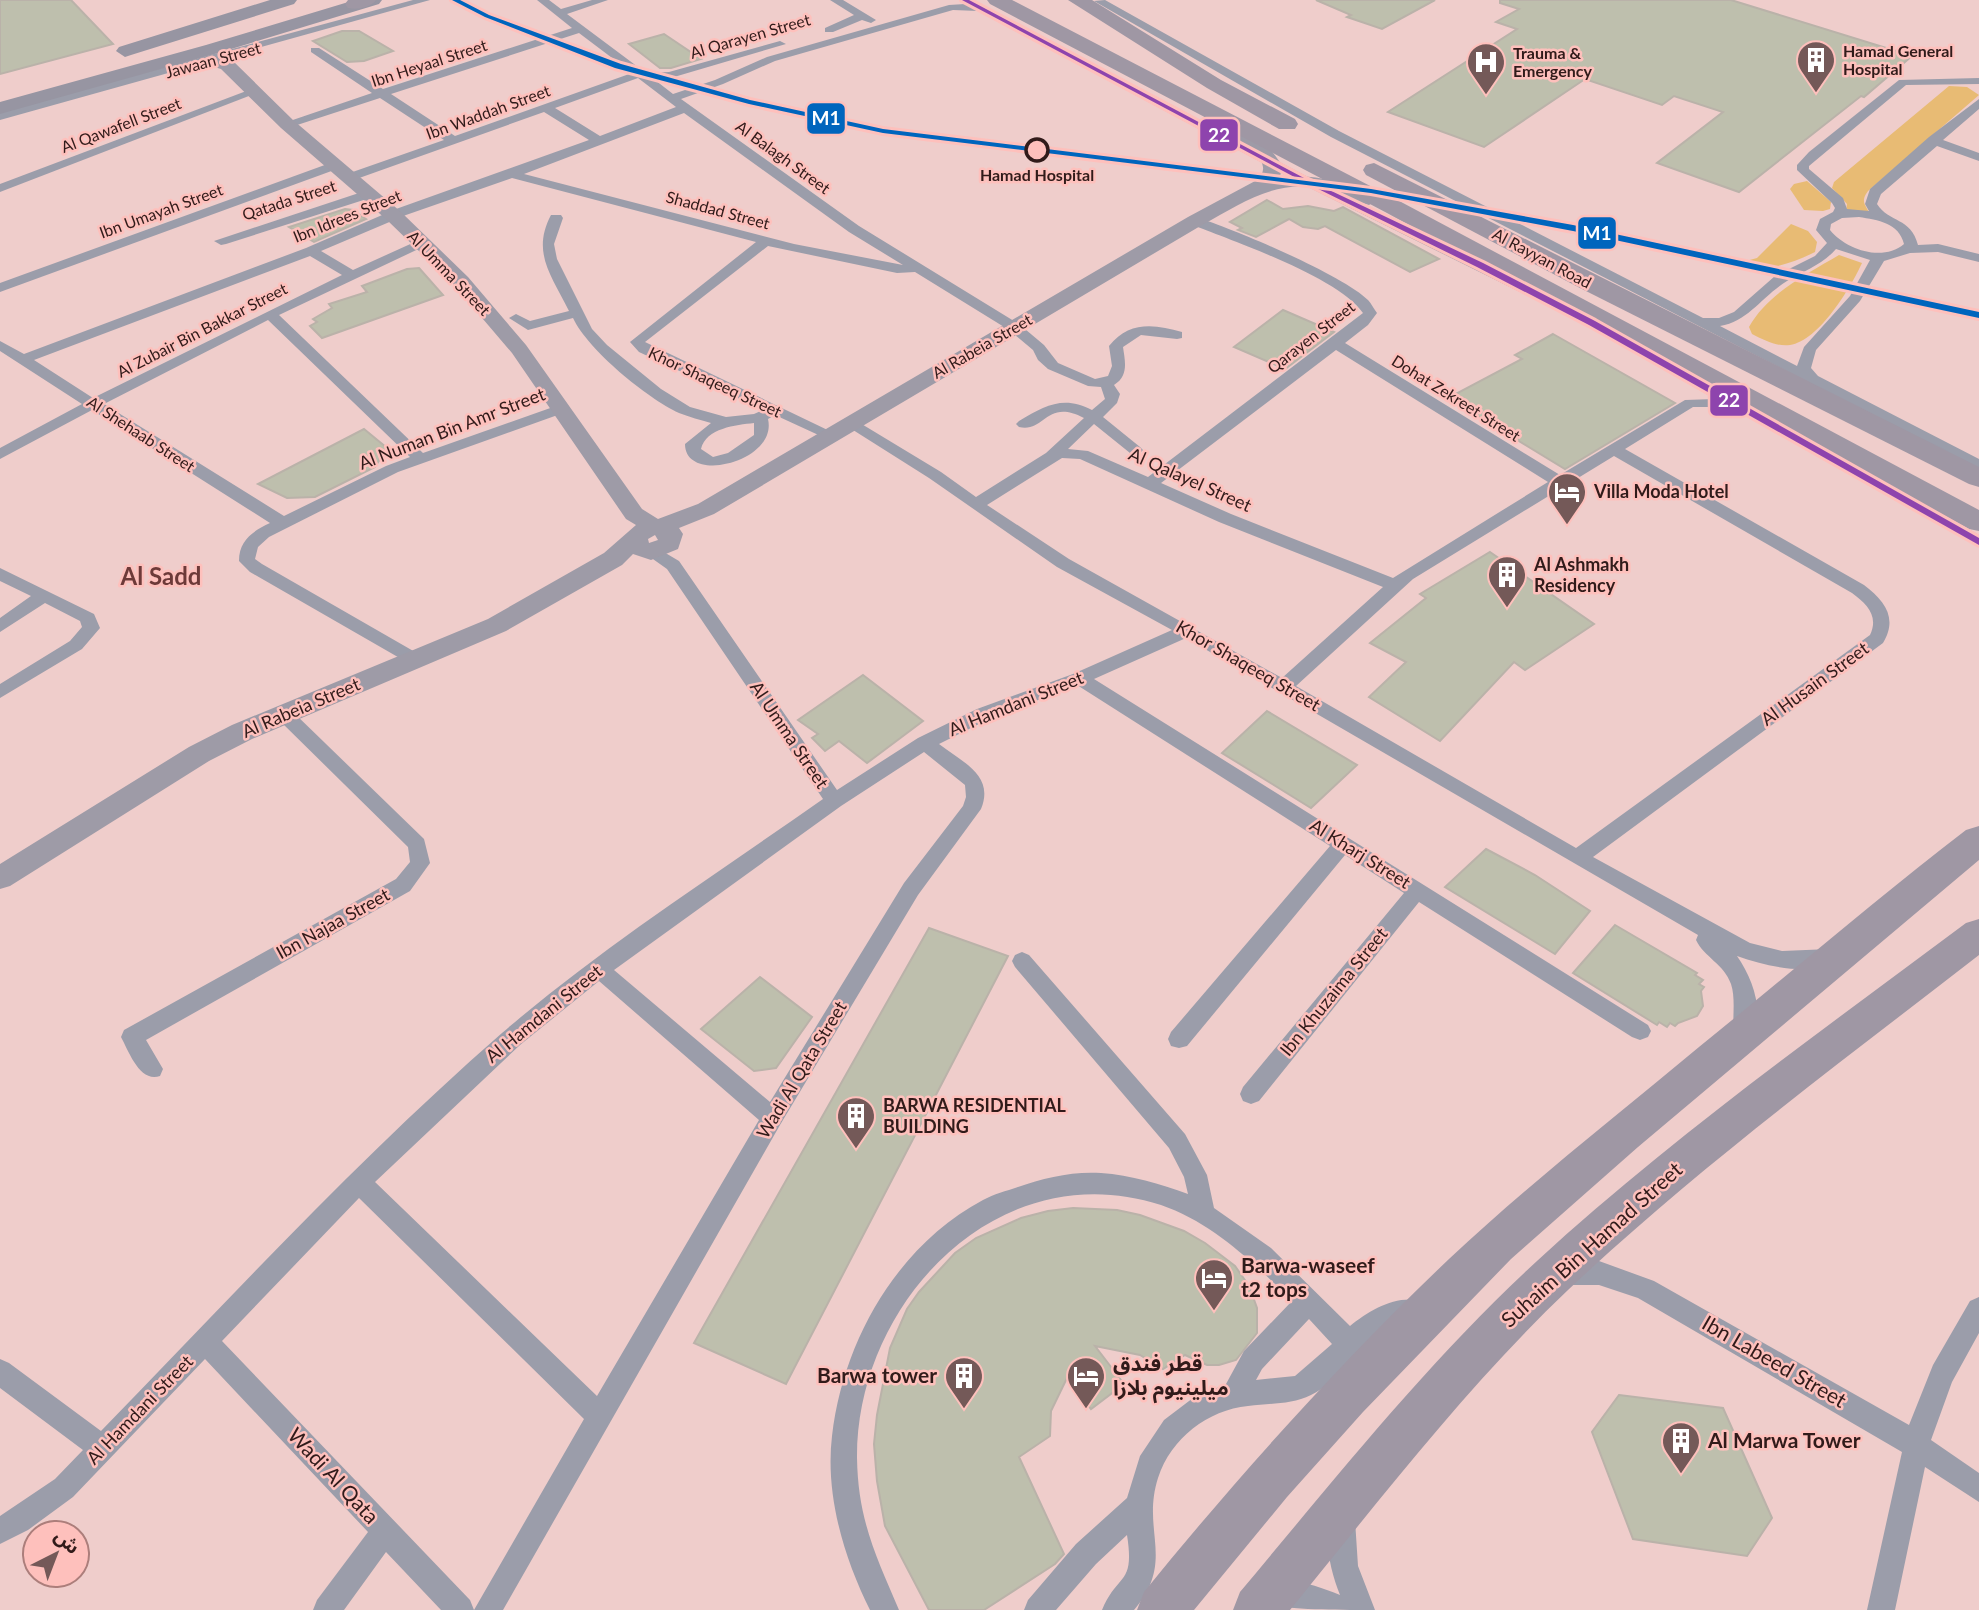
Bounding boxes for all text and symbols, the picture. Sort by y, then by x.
street label: Al Qarayen Street [687,9,812,62]
street label: Ibn Heyaal Street [369,35,489,90]
street label: Jawaan Street [163,38,263,81]
building icon: Hamad General Hospital [1795,39,1837,94]
hospital icon: Trauma & Emergency [1465,41,1507,96]
place label: Hamad General Hospital [1843,41,1953,78]
place label: Trauma & Emergency [1513,43,1592,80]
street label: Ibn Waddah Street [423,80,553,143]
street label: Al Qawafell Street [58,93,184,156]
line badge: M1 [806,102,846,135]
text: M1 [812,106,840,129]
street label: Al Balagh Street [732,116,834,197]
line badge: 22 [1199,118,1239,152]
text: 22 [1208,123,1230,146]
marker: Hamad Hospital [1025,138,1049,162]
place label: Hamad Hospital [980,165,1094,184]
street label: Qatada Street [240,175,338,224]
street label: Ibn Umayah Street [97,179,225,242]
street label: Ibn Idrees Street [290,185,404,246]
street label: Shaddad Street [664,187,772,233]
line badge: M1 [1577,216,1617,250]
text: M1 [1583,221,1611,244]
street label: Al Rayyan Road [1490,224,1595,292]
street label: Al Umma Street [404,226,495,319]
street label: Al Zubair Bin Bakkar Street [114,278,290,381]
street label: Qarayen Street [1263,296,1358,377]
street label: Al Rabeia Street [929,309,1035,382]
street label: Khor Shaqeeq Street [646,342,785,421]
street label: Dohat Zekreet Street [1389,350,1524,445]
street label: Al Numan Bin Amr Street [355,382,549,474]
line badge: 22 [1709,384,1749,417]
text: 22 [1718,388,1740,411]
street label: Al Shehaab Street [84,392,199,476]
street label: Al Qalayel Street [1126,442,1256,516]
hotel icon: Villa Moda Hotel [1546,471,1588,526]
place label: Villa Moda Hotel [1593,480,1729,502]
place label: Al Ashmakh Residency [1533,553,1629,596]
building icon: Al Ashmakh Residency [1486,554,1528,609]
district label: Al Sadd [120,561,201,590]
street label: Khor Shaqeeq Street [1173,615,1325,716]
street label: Al Husain Street [1756,636,1873,730]
street label: Al Hamdani Street [945,666,1087,740]
street label: Al Rabeia Street [238,672,363,742]
street label: Al Umma Street [746,677,834,793]
street label: Al Kharj Street [1306,813,1415,893]
street label: Ibn Najaa Street [272,883,394,963]
street label: Ibn Khuzaima Street [1275,922,1392,1060]
street label: Al Hamdani Street [481,959,607,1067]
street label: Wadi Al Qata Street [751,996,851,1142]
place label: BARWA RESIDENTIAL BUILDING [883,1094,1066,1137]
building icon: BARWA RESIDENTIAL BUILDING [835,1095,877,1150]
street label: Suhaim Bin Hamad Street [1495,1156,1687,1332]
place label: Barwa-waseef t2 tops [1241,1252,1375,1301]
hotel icon: Barwa-waseef t2 tops [1193,1257,1235,1312]
street label: Ibn Labeed Street [1698,1309,1852,1412]
street label: Al Hamdani Street [81,1350,197,1469]
place label: قطر فندق ميلينيوم بلازا [1113,1350,1229,1404]
building icon: Barwa tower [943,1355,985,1410]
hotel icon: قطر فندق ميلينيوم بلازا [1065,1355,1107,1410]
place label: Barwa tower [817,1362,937,1387]
building icon: Al Marwa Tower [1660,1420,1702,1475]
street label: Wadi Al Qata [283,1422,385,1528]
place label: Al Marwa Tower [1707,1427,1861,1452]
north arrow [21,1519,91,1589]
text: ش [50,1524,85,1558]

